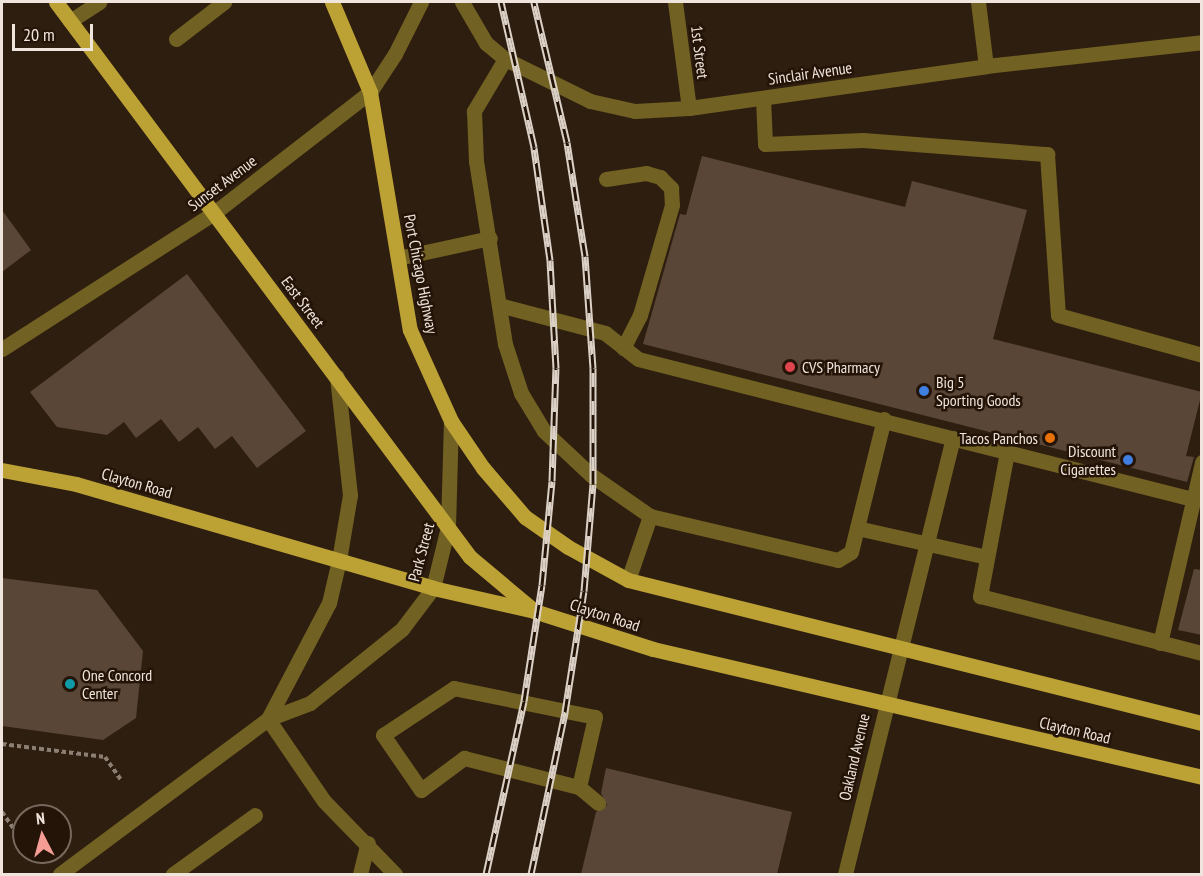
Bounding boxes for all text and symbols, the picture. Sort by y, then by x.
scale bar [15,12,96,50]
text: 20 m [23,23,55,46]
street label: 1st Street [687,24,713,80]
street label: Sinclair Avenue [767,58,853,88]
street label: Sunset Avenue [184,151,260,215]
street label: Port Chicago Highway [400,213,442,335]
street label: East Street [277,272,329,332]
place label: CVS Pharmacy [802,357,880,377]
marker: CVS Pharmacy [783,360,797,374]
place label: Big 5 Sporting Goods [936,372,1021,410]
marker: Big 5 Sporting Goods [917,384,931,398]
place label: Tacos Panchos [959,428,1038,448]
marker: Tacos Panchos [1043,431,1057,445]
place label: Discount Cigarettes [1060,441,1116,479]
marker: Discount Cigarettes [1121,453,1135,467]
street label: Clayton Road [100,464,174,502]
street label: Park Street [404,520,438,584]
street label: Clayton Road [568,595,642,635]
place label: One Concord Center [82,665,152,703]
marker: One Concord Center [63,677,77,691]
street label: Oakland Avenue [835,711,873,803]
street label: Clayton Road [1038,713,1112,747]
north arrow [12,804,72,864]
text: N [35,808,46,828]

